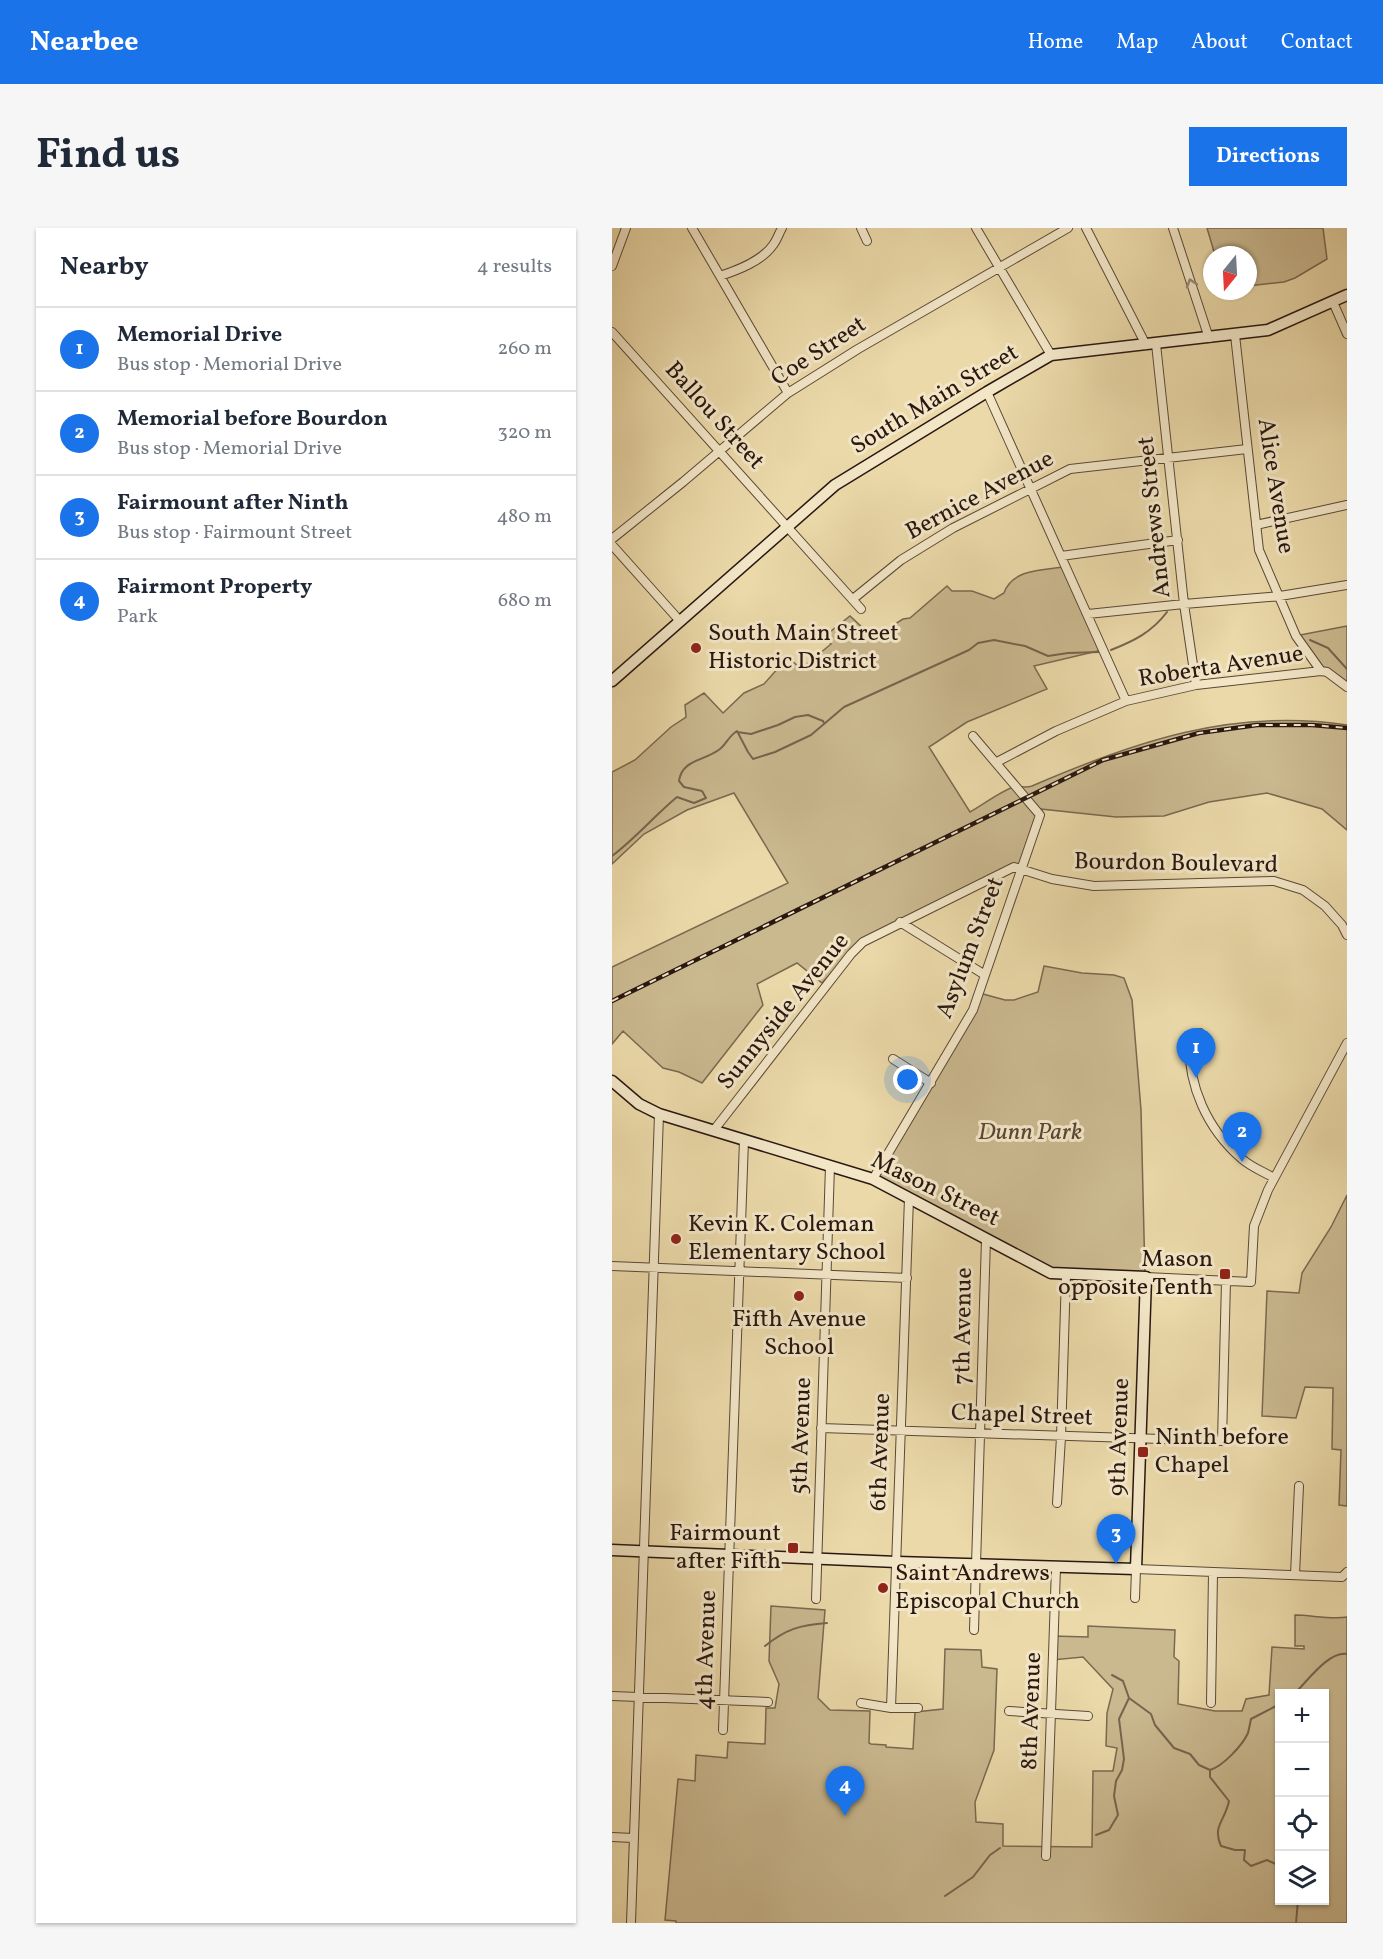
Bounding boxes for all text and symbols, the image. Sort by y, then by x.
text: Nearbee [30,23,139,62]
text: Home [1028,28,1083,57]
text: Map [1116,28,1158,57]
text: About [1191,28,1248,57]
text: Contact [1281,28,1353,57]
text: Find us [36,127,180,186]
button: Directions [1189,127,1347,186]
north arrow [1203,246,1257,300]
text: Nearby [60,249,149,285]
text: 4 results [477,253,552,281]
one-way arrow [1186,278,1198,289]
street label: Coe Street [765,308,873,396]
text: Memorial Drive [117,320,282,351]
text: 1 [75,335,84,363]
text: 260 m [497,335,552,363]
street label: South Main Street [845,336,1025,464]
text: Bus stop · Memorial Drive [117,351,342,379]
street label: Ballou Street [656,354,772,478]
text: Memorial before Bourdon [117,404,388,435]
street label: Alice Avenue [1248,416,1302,556]
text: 2 [74,419,85,447]
text: 320 m [497,419,552,447]
street label: Andrews Street [1130,434,1180,600]
text: Bus stop · Memorial Drive [117,435,342,463]
street label: Bernice Avenue [900,443,1060,549]
text: Fairmount after Ninth [117,488,349,519]
text: 3 [74,503,85,531]
text: 480 m [497,503,552,531]
text: Bus stop · Fairmount Street [117,519,352,547]
text: Fairmont Property [117,572,312,603]
text: 4 [73,587,86,615]
text: 680 m [498,587,552,615]
text: Park [117,603,158,631]
place label: South Main Street Historic District [708,617,899,679]
street label: Roberta Avenue [1136,637,1306,697]
marker: South Main Street Historic District [689,641,703,655]
street label: Bourdon Boulevard [1073,845,1279,883]
street label: Asylum Street [928,872,1014,1024]
street label: Sunnyside Avenue [710,926,858,1098]
pin: 1 [1176,1028,1216,1078]
your location [893,1065,922,1094]
pin: 2 [1222,1112,1262,1162]
park label: Dunn Park [978,1116,1082,1150]
street label: Mason Street [865,1144,1005,1236]
place label: Kevin K. Coleman Elementary School [688,1208,886,1270]
marker: Kevin K. Coleman Elementary School [669,1232,683,1246]
place label: Mason opposite Tenth [1058,1243,1213,1305]
street label: 7th Avenue [946,1267,982,1385]
marker: Mason opposite Tenth [1218,1267,1232,1281]
marker: Fifth Avenue School [792,1289,806,1303]
place label: Fifth Avenue School [732,1303,866,1365]
street label: 5th Avenue [783,1377,821,1495]
street label: 9th Avenue [1101,1377,1139,1497]
street label: 6th Avenue [862,1392,900,1512]
street label: Chapel Street [950,1397,1094,1435]
place label: Ninth before Chapel [1155,1421,1289,1483]
marker: Ninth before Chapel [1136,1445,1150,1459]
pin: 3 [1096,1514,1136,1564]
place label: Fairmount after Fifth [669,1517,781,1579]
marker: Fairmount after Fifth [786,1541,800,1555]
place label: Saint Andrews Episcopal Church [895,1557,1080,1619]
marker: Saint Andrews Episcopal Church [876,1581,890,1595]
street label: 4th Avenue [688,1589,726,1711]
street label: 8th Avenue [1013,1651,1051,1771]
map controls [1275,1689,1329,1905]
button: + [1275,1689,1329,1743]
button: − [1275,1743,1329,1797]
pin: 4 [826,1766,864,1816]
button: locate [1275,1797,1329,1851]
button: layers [1275,1851,1329,1905]

